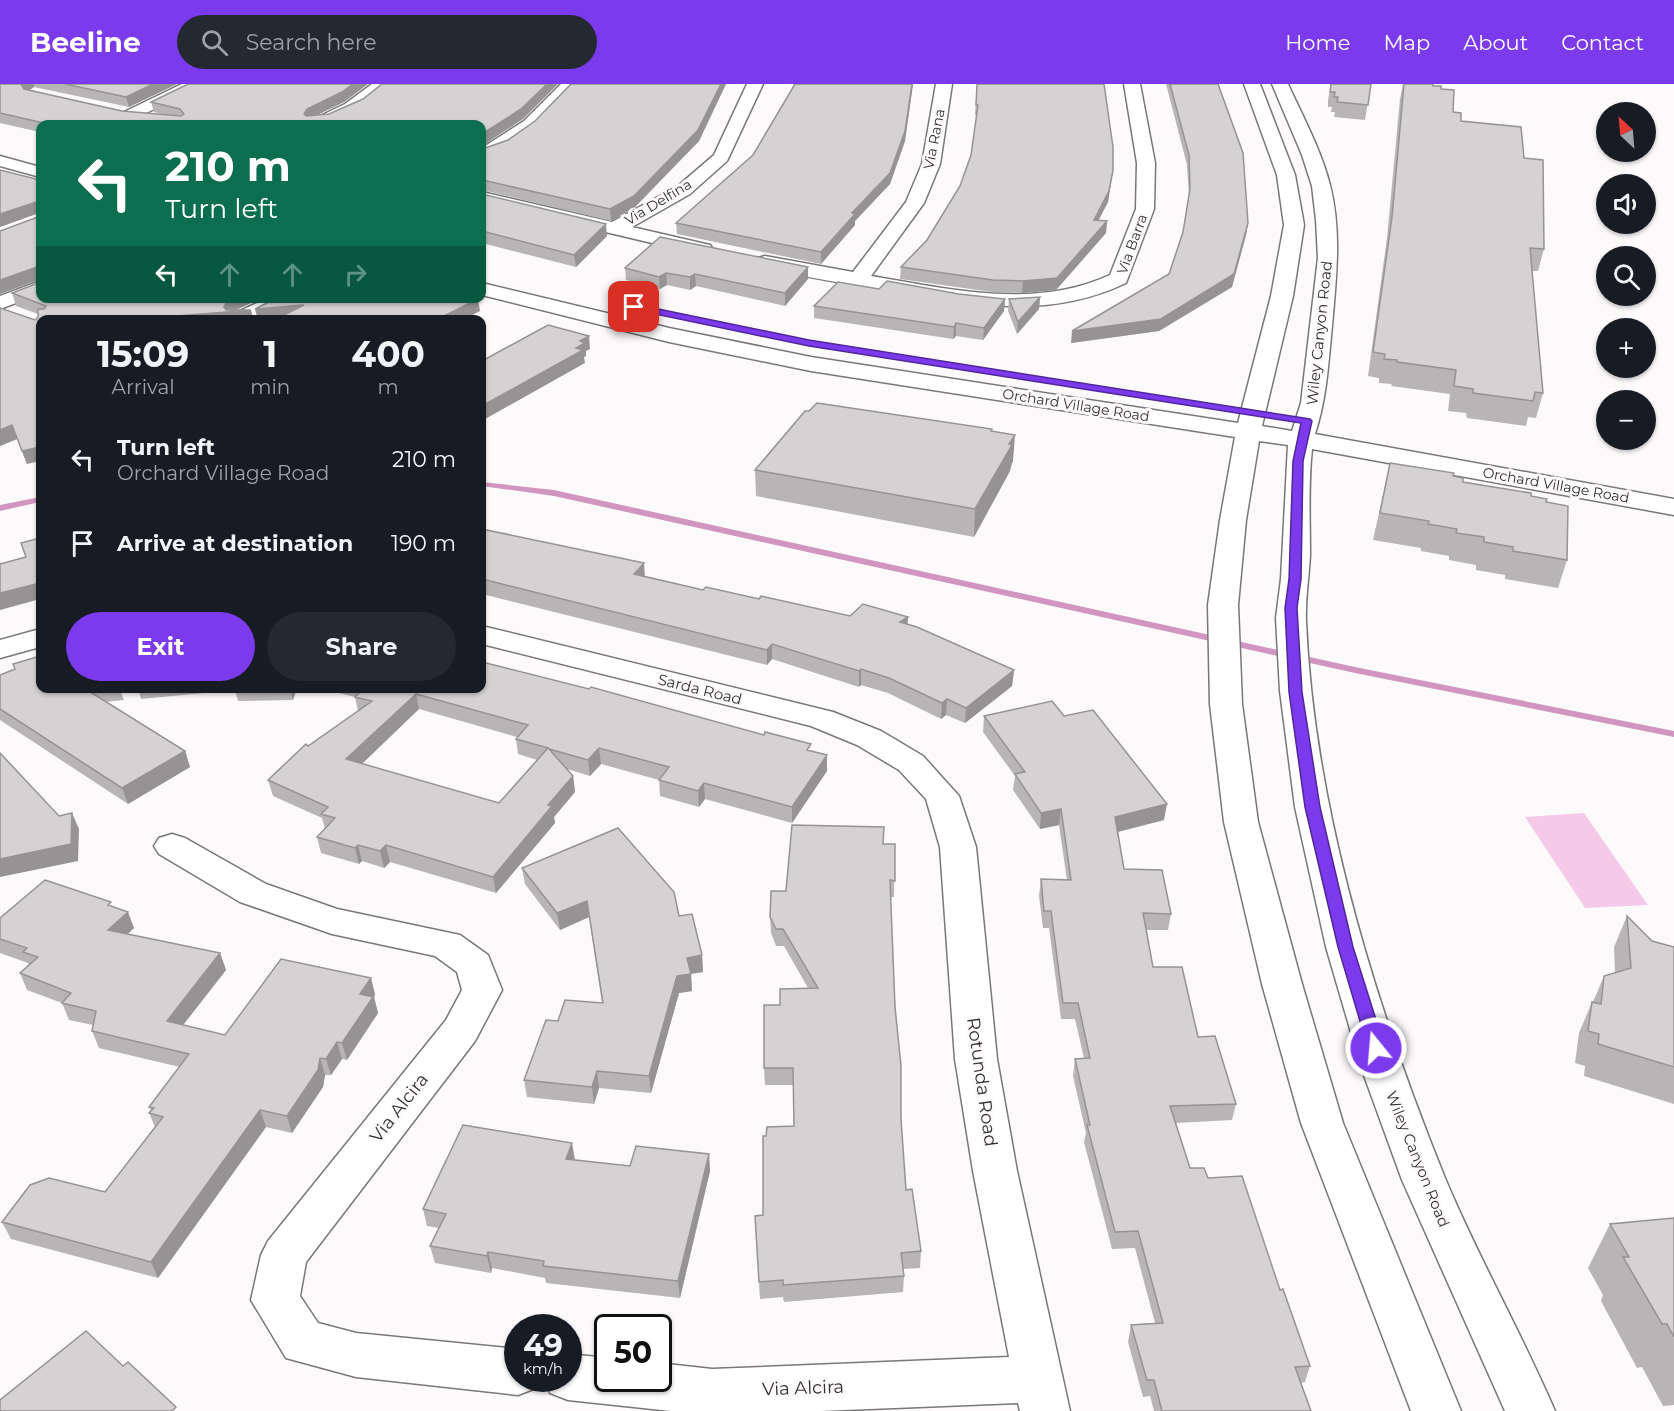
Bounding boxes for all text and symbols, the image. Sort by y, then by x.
search box [177,15,597,69]
text: Beeline [30,25,141,59]
icon: search [198,26,231,59]
text: Search here [246,29,377,56]
text: Home [1285,30,1350,55]
text: Map [1383,30,1430,55]
text: About [1463,30,1528,55]
text: Contact [1561,30,1644,55]
north arrow [1596,102,1656,162]
map controls [1596,102,1656,450]
street label: Via Rana [919,107,949,171]
text: 210 m [165,140,291,192]
icon: left [66,144,144,222]
button: sound [1596,174,1656,234]
street label: Via Delfina [621,175,695,229]
text: Turn left [165,192,278,225]
street label: Via Barra [1113,211,1151,277]
button: search [1596,246,1656,306]
icon: left [150,258,183,291]
icon: ahead [213,258,246,291]
icon: ahead [276,258,309,291]
icon: right [339,258,372,291]
street label: Wiley Canyon Road [1302,260,1336,406]
pin [608,281,659,332]
icon: arrive [617,290,650,323]
button: + [1596,318,1656,378]
text: 15:09 [97,332,189,376]
text: 1 [263,332,277,376]
text: 400 [351,332,425,376]
text: Arrival [112,375,175,399]
text: min [250,375,290,399]
text: m [378,375,399,399]
street label: Orchard Village Road [1001,384,1151,426]
button: − [1596,390,1656,450]
text: Turn left [117,434,215,461]
icon: left [66,443,99,476]
text: 210 m [392,446,456,473]
text: Orchard Village Road [117,461,329,485]
street label: Orchard Village Road [1481,463,1631,507]
icon: arrive [66,527,99,560]
text: Arrive at destination [117,530,353,557]
text: 190 m [391,530,456,557]
button: Exit [66,612,255,681]
button: Share [267,612,456,681]
street label: Sarda Road [656,669,744,709]
street label: Rotunda Road [962,1016,1002,1148]
position arrow [1344,1016,1408,1080]
street label: Via Alcira [365,1069,433,1147]
street label: Wiley Canyon Road [1382,1088,1454,1230]
speed limit sign: 50 [594,1314,672,1392]
text: 49 [523,1327,563,1364]
text: km/h [523,1359,563,1378]
street label: Via Alcira [762,1376,844,1400]

